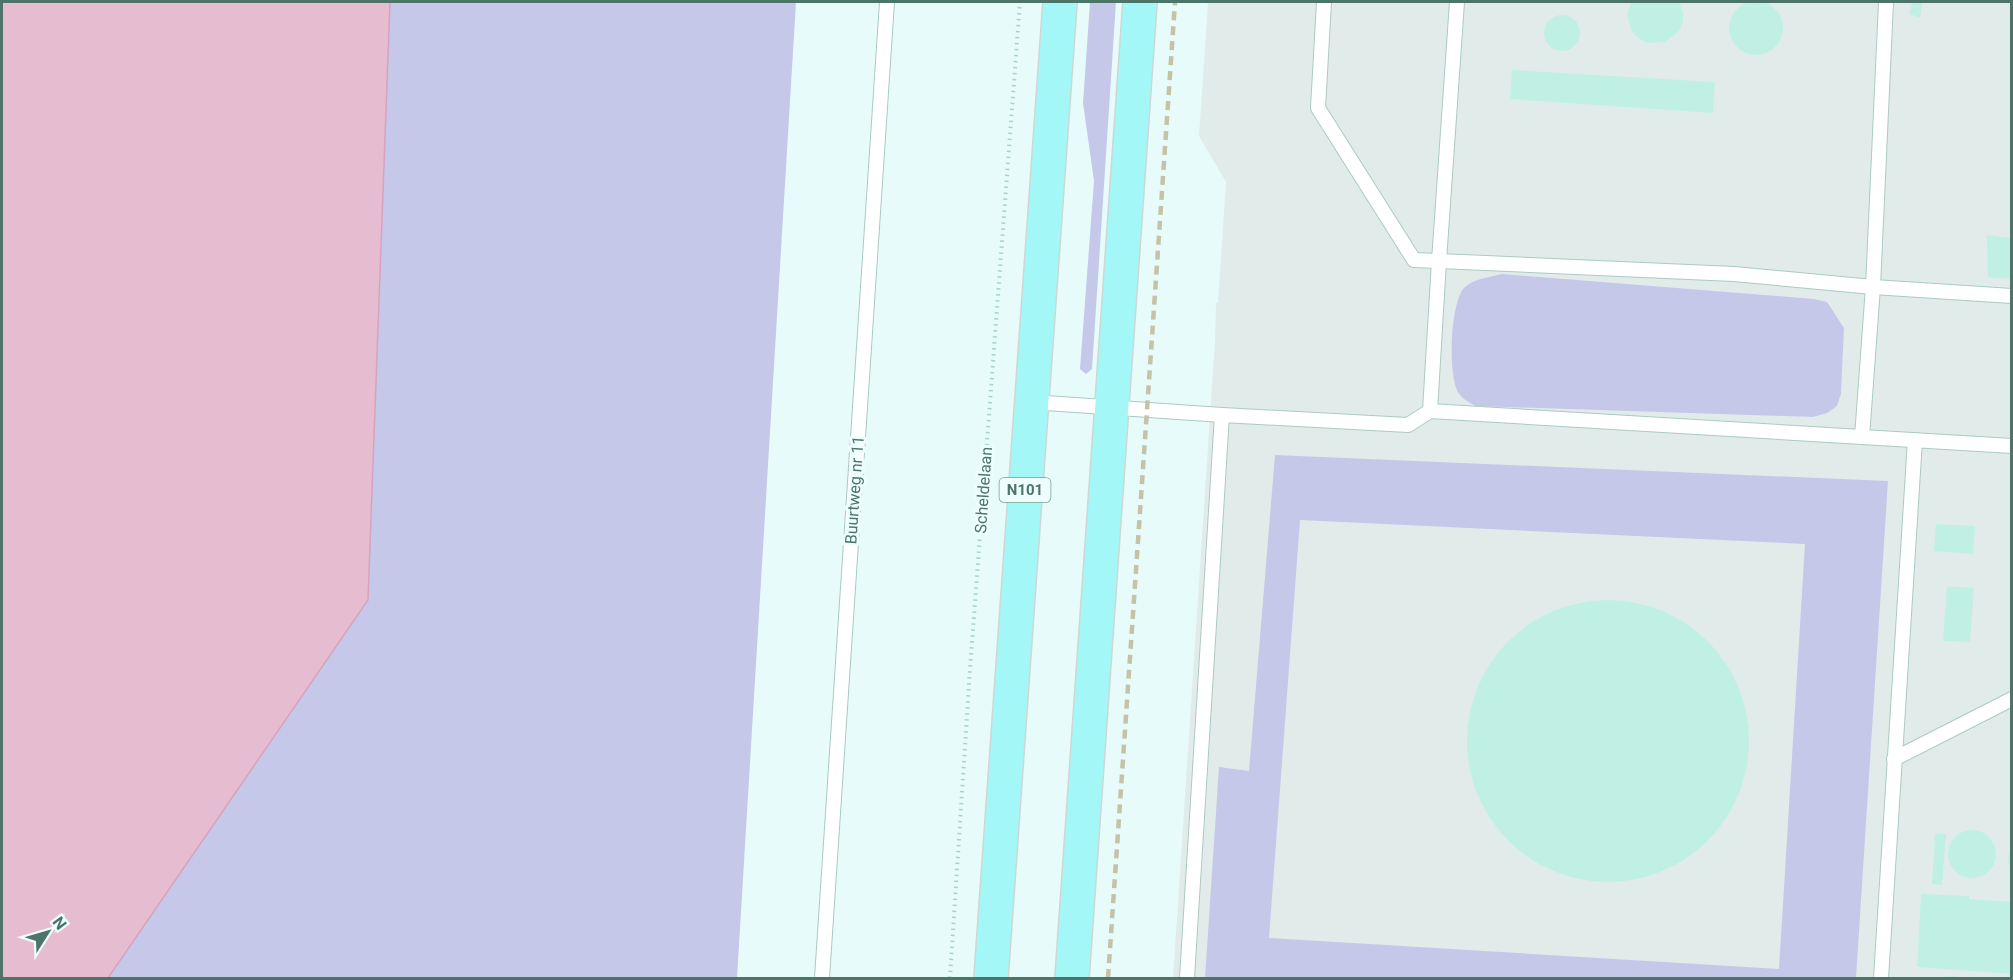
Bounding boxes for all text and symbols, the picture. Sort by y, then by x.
street label: Buurtweg nr 11 [841,435,868,545]
street label: Scheldelaan [971,446,996,534]
road number: N101 [1000,478,1050,502]
north arrow [18,902,78,962]
text: N [49,913,71,934]

